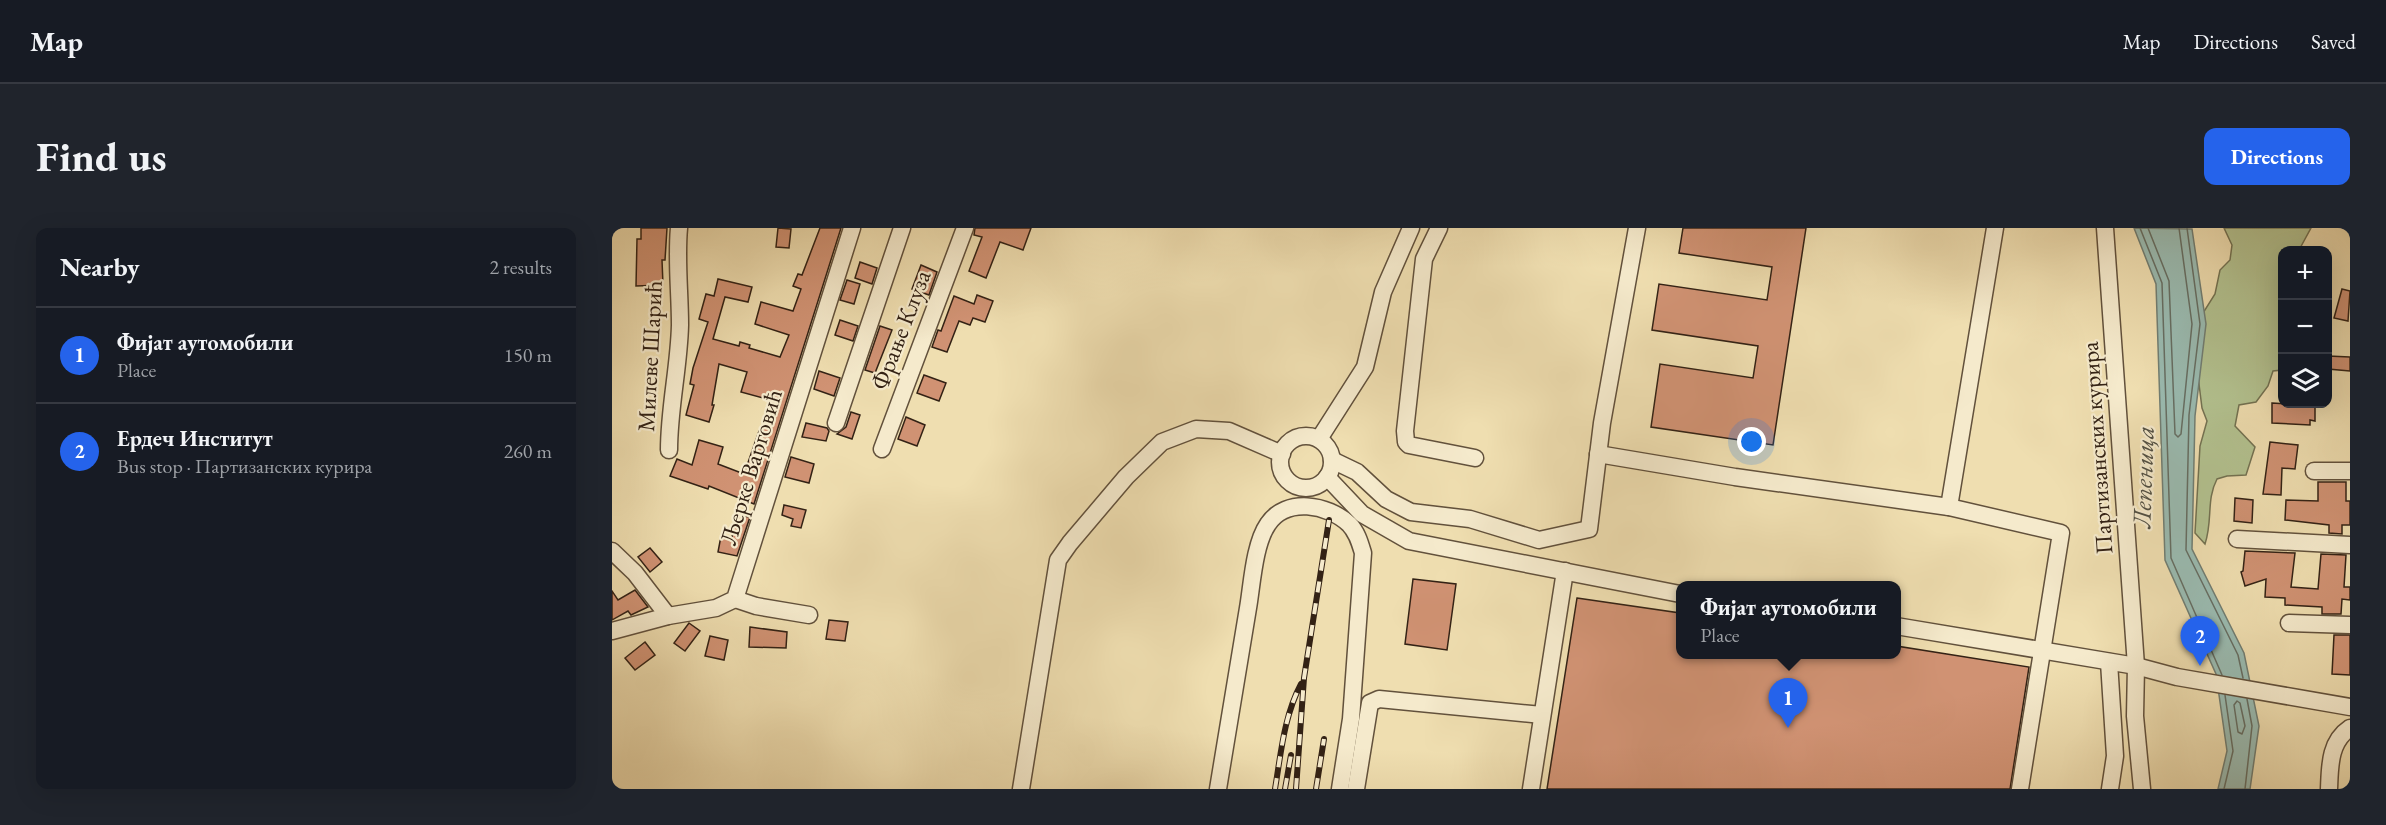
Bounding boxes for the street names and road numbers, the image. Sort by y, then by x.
street label: Фрање Клуза [864,265,938,394]
street label: Милеве Шарић [630,280,669,432]
street label: Партизанских курира [2074,340,2119,555]
street label: Љерке Варговић [712,385,789,549]

